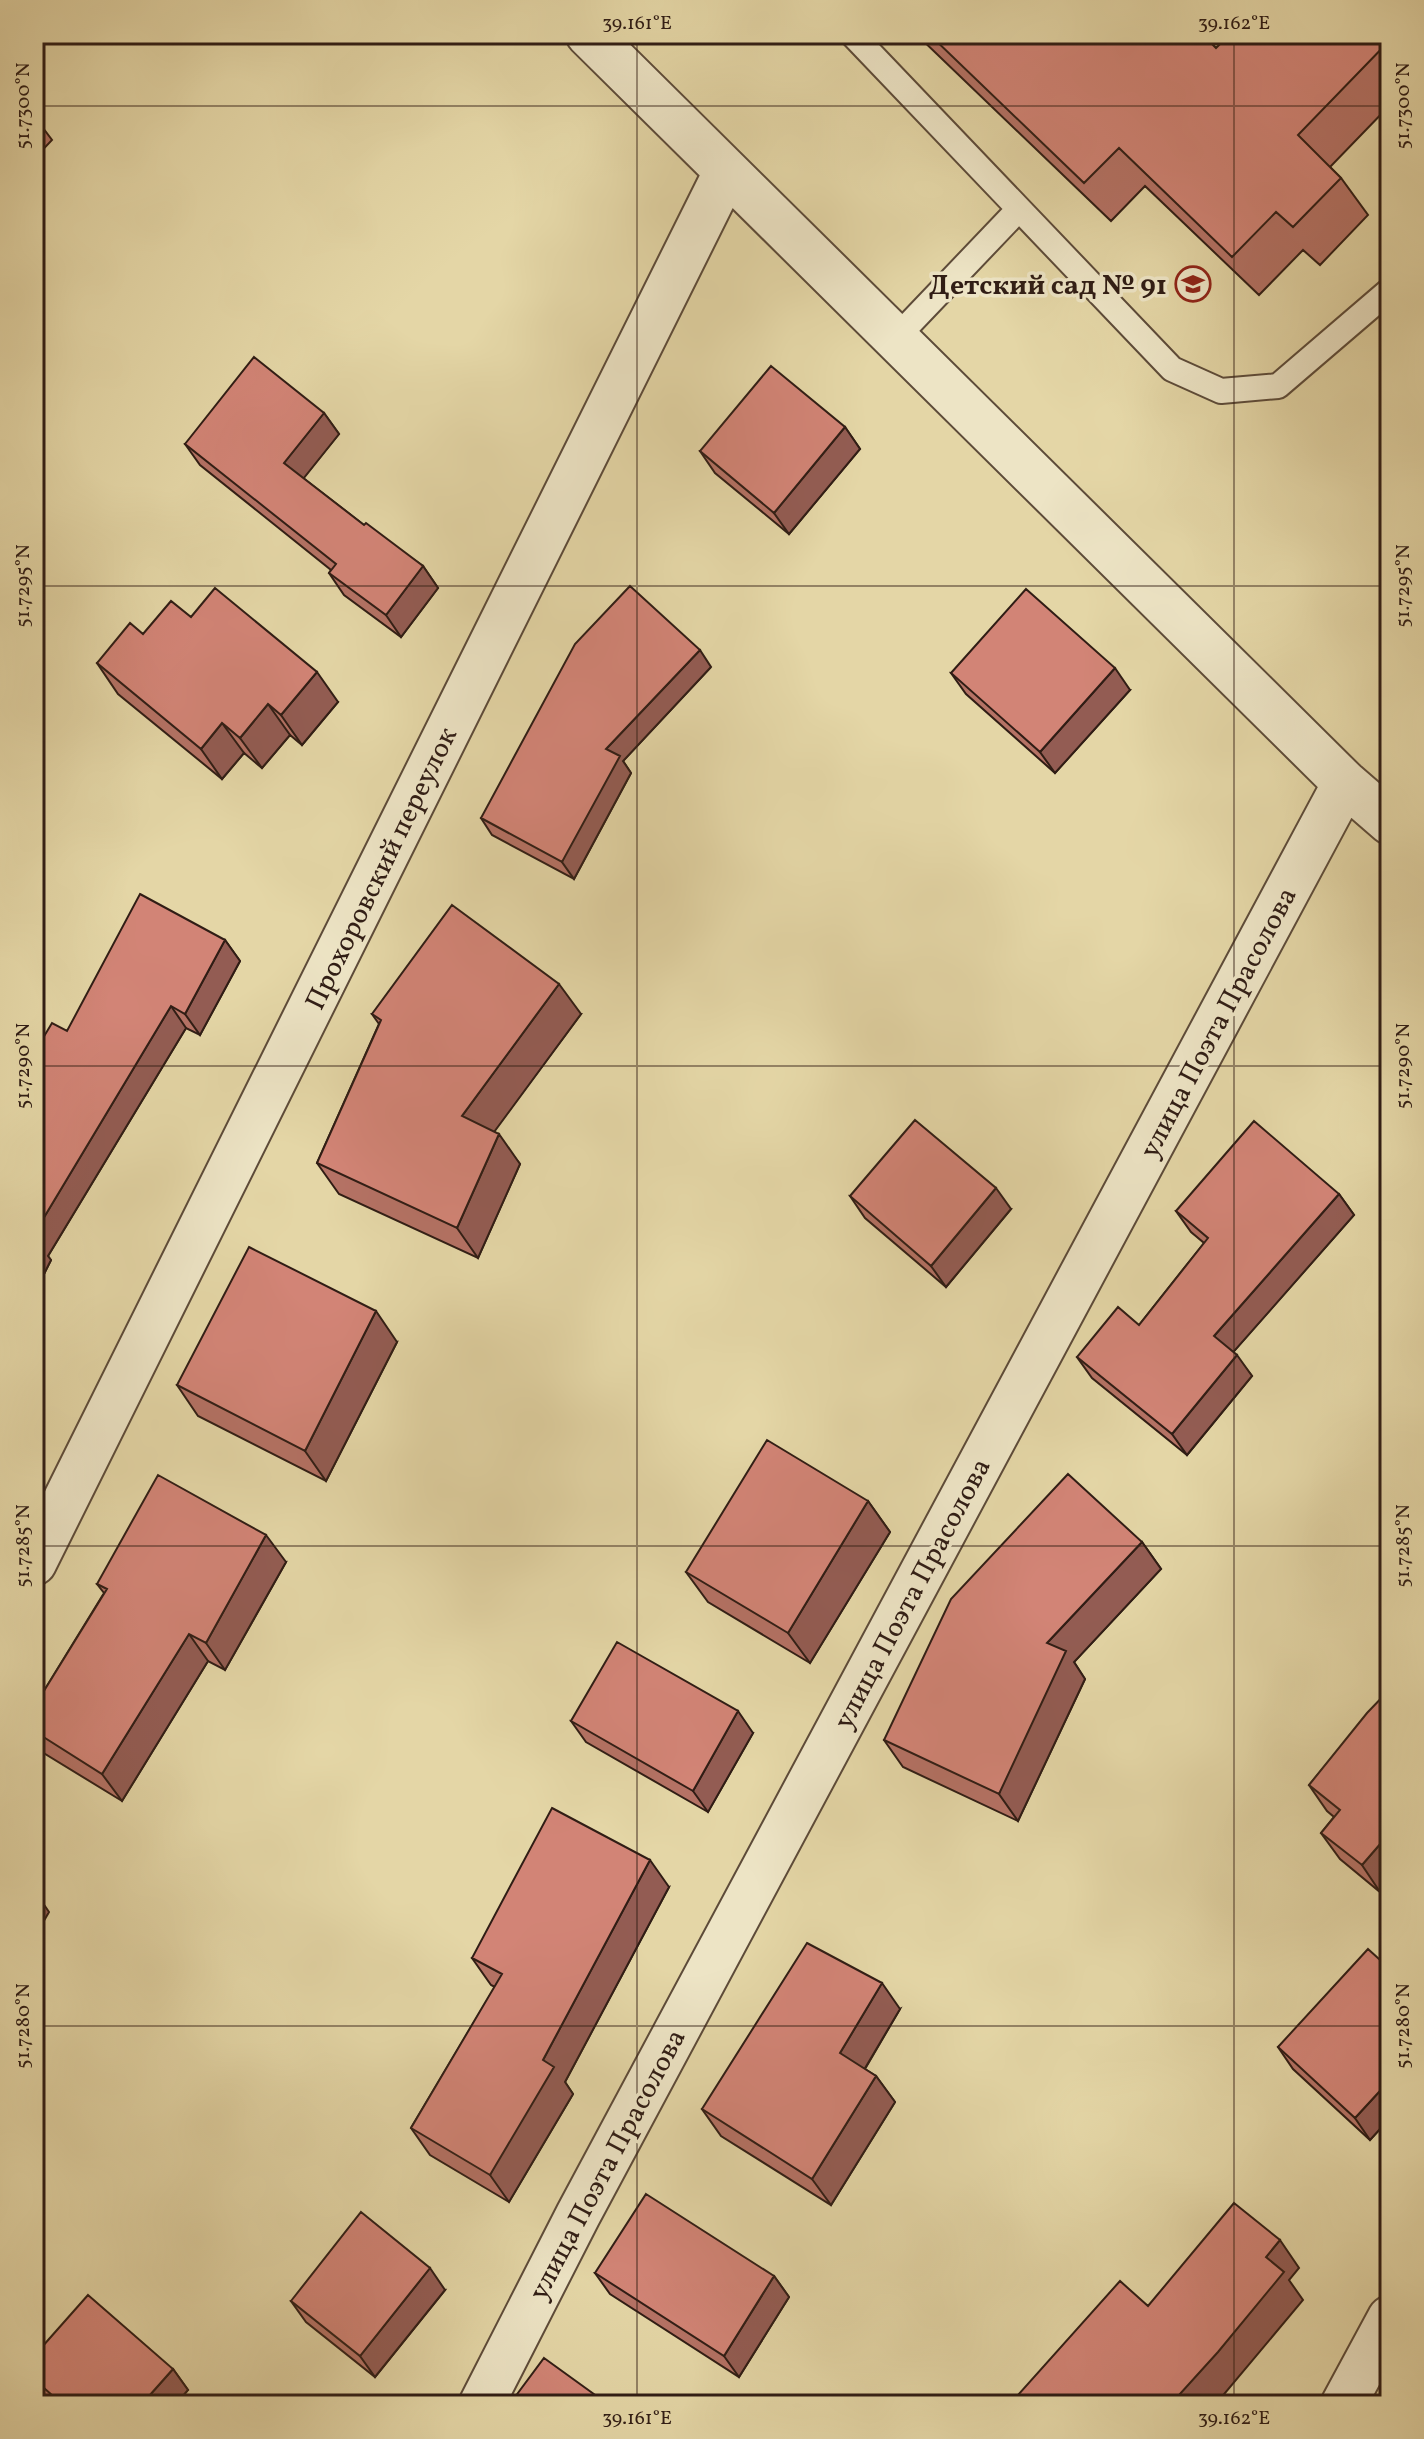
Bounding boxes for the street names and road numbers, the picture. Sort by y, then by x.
street label: Прохоровский переулок [297,721,468,1017]
street label: улица Поэта Прасолова [1131,881,1307,1166]
street label: улица Поэта Прасолова [825,1452,1001,1737]
street label: улица Поэта Прасолова [520,2023,696,2308]

